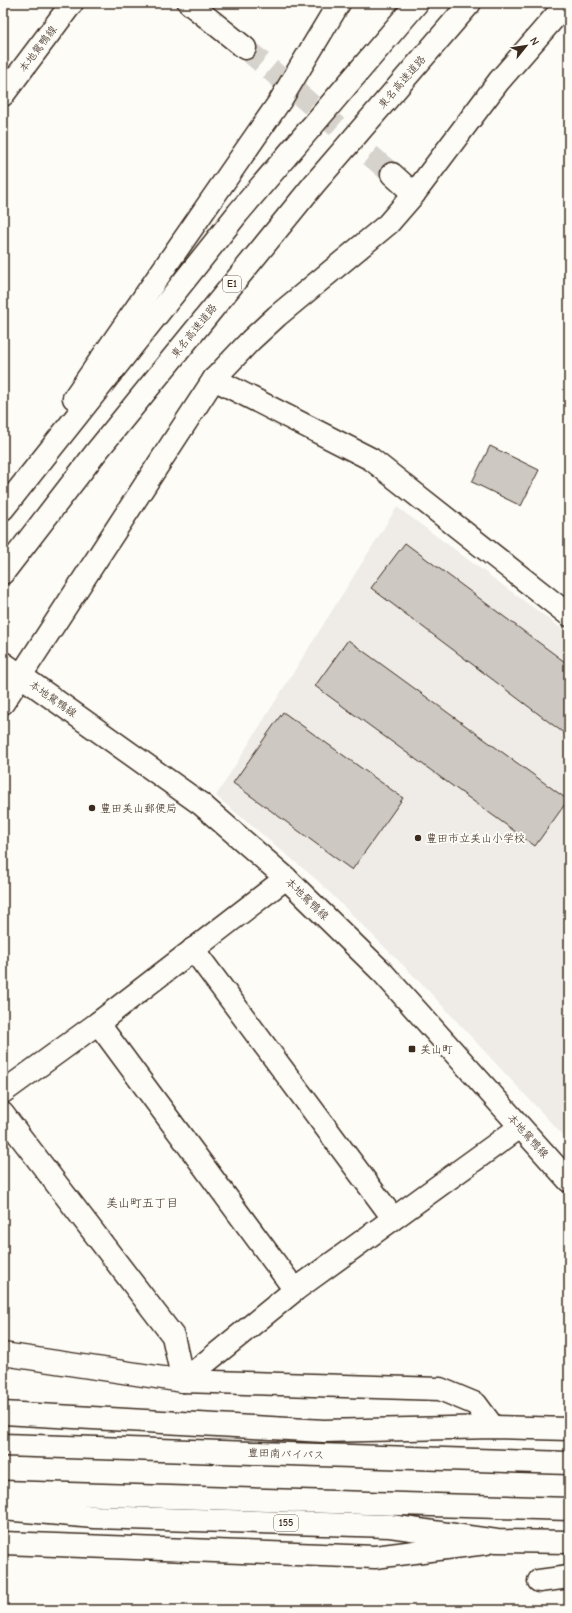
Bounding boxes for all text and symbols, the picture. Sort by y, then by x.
street label: 本地鴛鴨線 [16,23,60,75]
north arrow [506,26,546,66]
text: N [527,35,542,48]
street label: 東名高速道路 [375,53,429,111]
road number: E1 [223,276,241,292]
street label: 東名高速道路 [168,301,220,361]
street label: 本地鴛鴨線 [27,678,79,720]
place label: 豊田美山郵便局 [100,802,177,815]
marker: 豊田美山郵便局 [87,803,97,813]
place label: 豊田市立美山小学校 [426,832,525,845]
marker: 豊田市立美山小学校 [413,833,423,843]
street label: 本地鴛鴨線 [283,875,331,923]
place label: 美山町 [420,1043,453,1056]
marker: 美山町 [407,1044,417,1054]
street label: 本地鴛鴨線 [505,1111,551,1161]
district label: 美山町五丁目 [106,1196,178,1210]
street label: 豊田南バイパス [247,1446,325,1462]
road number: 155 [274,1515,298,1531]

